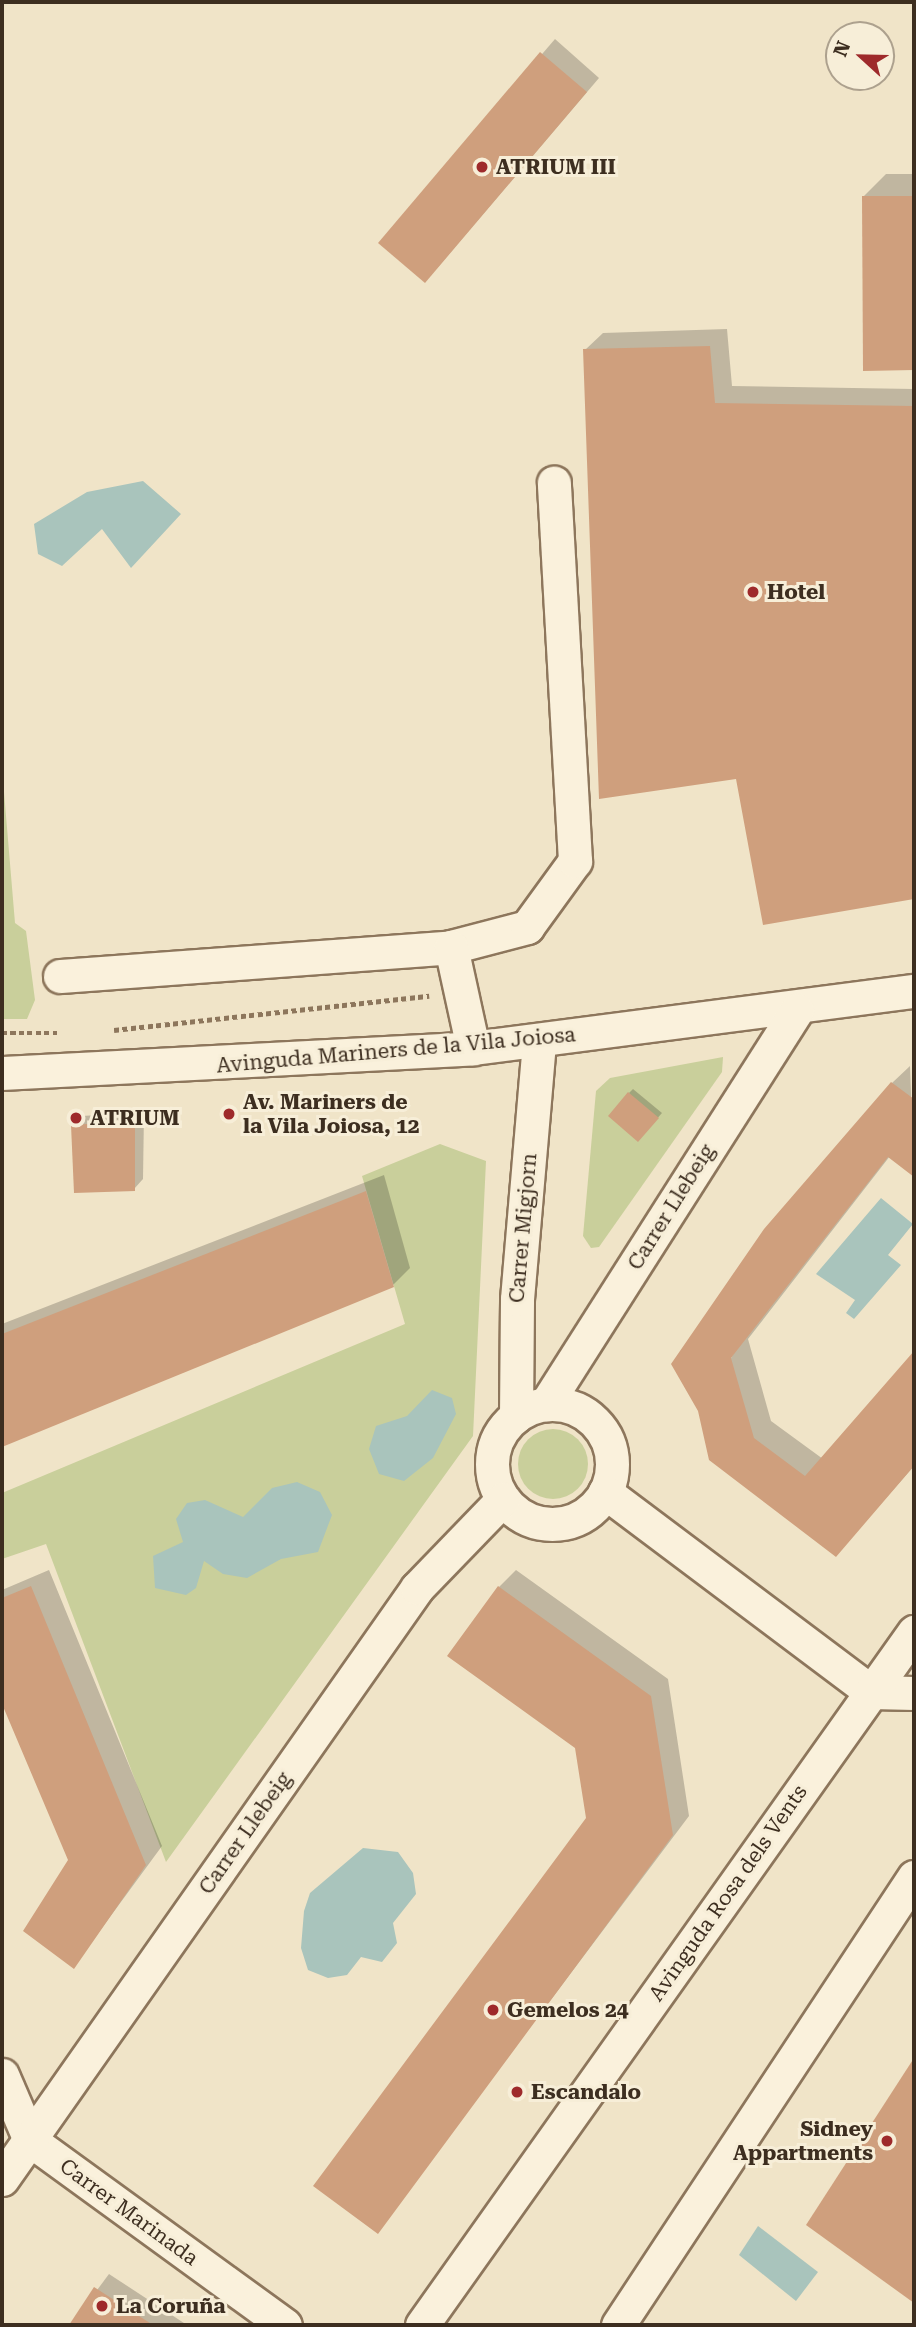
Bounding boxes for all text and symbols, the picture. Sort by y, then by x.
north arrow [825,21,895,91]
text: N [829,38,855,60]
place label: ATRIUM III [496,154,616,180]
marker: ATRIUM III [474,159,490,175]
place label: Hotel [767,579,825,605]
marker: Hotel [745,584,761,600]
street label: Avinguda Mariners de la Vila Joiosa [215,1022,577,1078]
place label: Av. Mariners de la Vila Joiosa, 12 [243,1089,420,1139]
place label: ATRIUM [90,1105,180,1131]
marker: Av. Mariners de la Vila Joiosa, 12 [221,1106,237,1122]
marker: ATRIUM [68,1110,84,1126]
street label: Carrer Llebeig [622,1139,720,1275]
street label: Carrer Migjorn [504,1152,542,1304]
street label: Carrer Llebeig [194,1767,296,1899]
street label: Avinguda Rosa dels Vents [644,1780,812,2006]
place label: Gemelos 24 [507,1997,628,2023]
marker: Gemelos 24 [485,2002,501,2018]
place label: Escandalo [531,2079,641,2105]
marker: Escandalo [509,2084,525,2100]
place label: Sidney Appartments [733,2116,873,2166]
marker: Sidney Appartments [879,2133,895,2149]
street label: Carrer Marinada [55,2153,203,2271]
place label: La Coruña [116,2293,226,2319]
marker: La Coruña [94,2298,110,2314]

